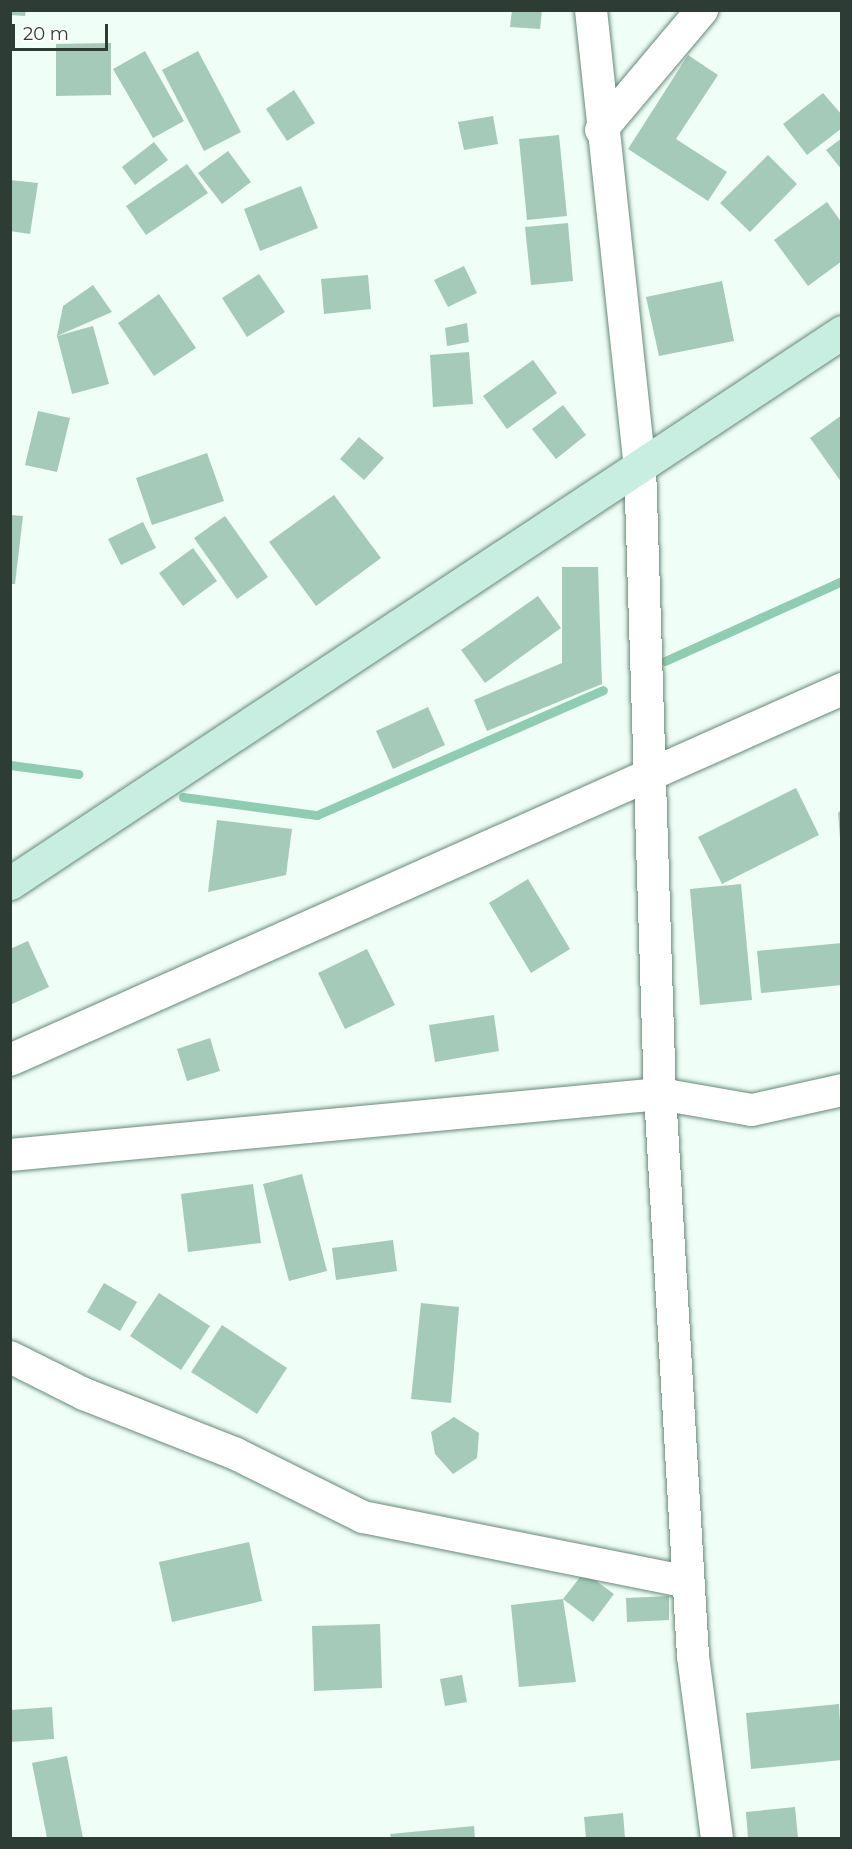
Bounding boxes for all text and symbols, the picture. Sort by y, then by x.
scale bar [15,12,111,50]
text: 20 m [23,23,69,45]

